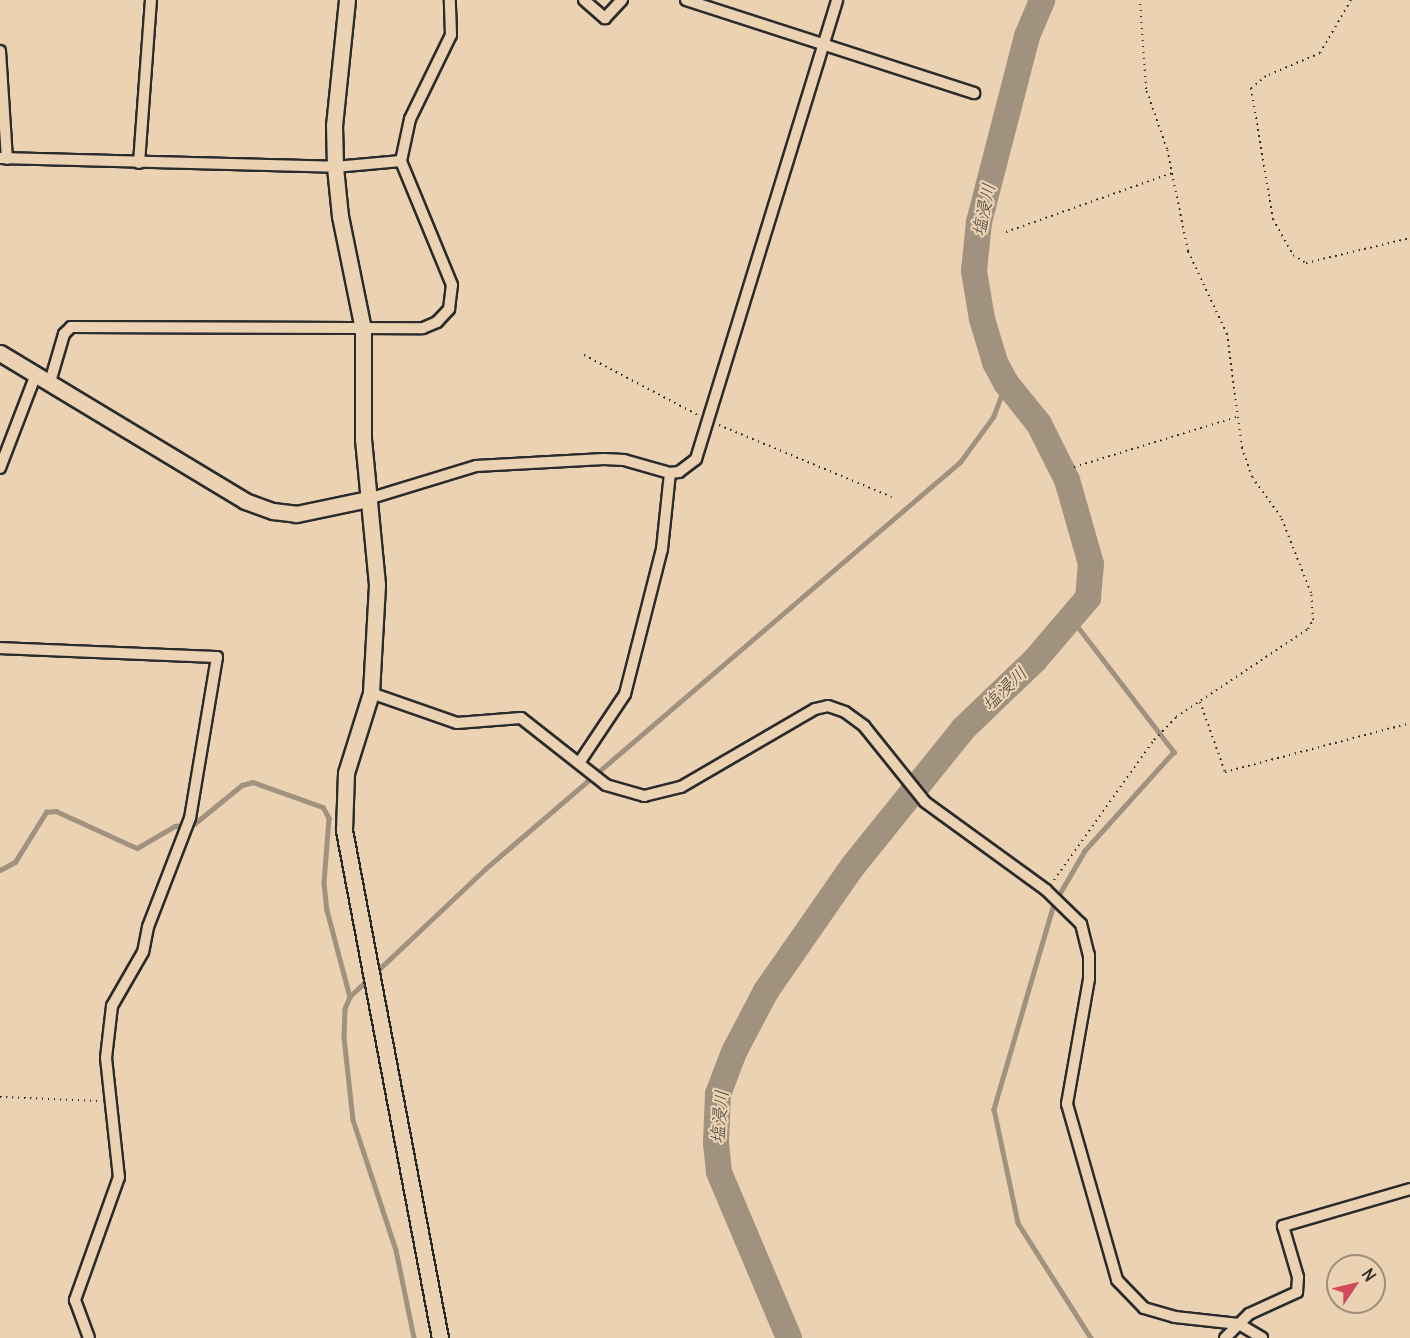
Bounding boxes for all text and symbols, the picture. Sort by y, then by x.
water label: 塩浸川 [968,181,1000,239]
water label: 塩浸川 [978,662,1032,716]
water label: 塩浸川 [707,1089,733,1145]
north arrow [1326,1254,1386,1314]
text: N [1358,1265,1380,1285]

